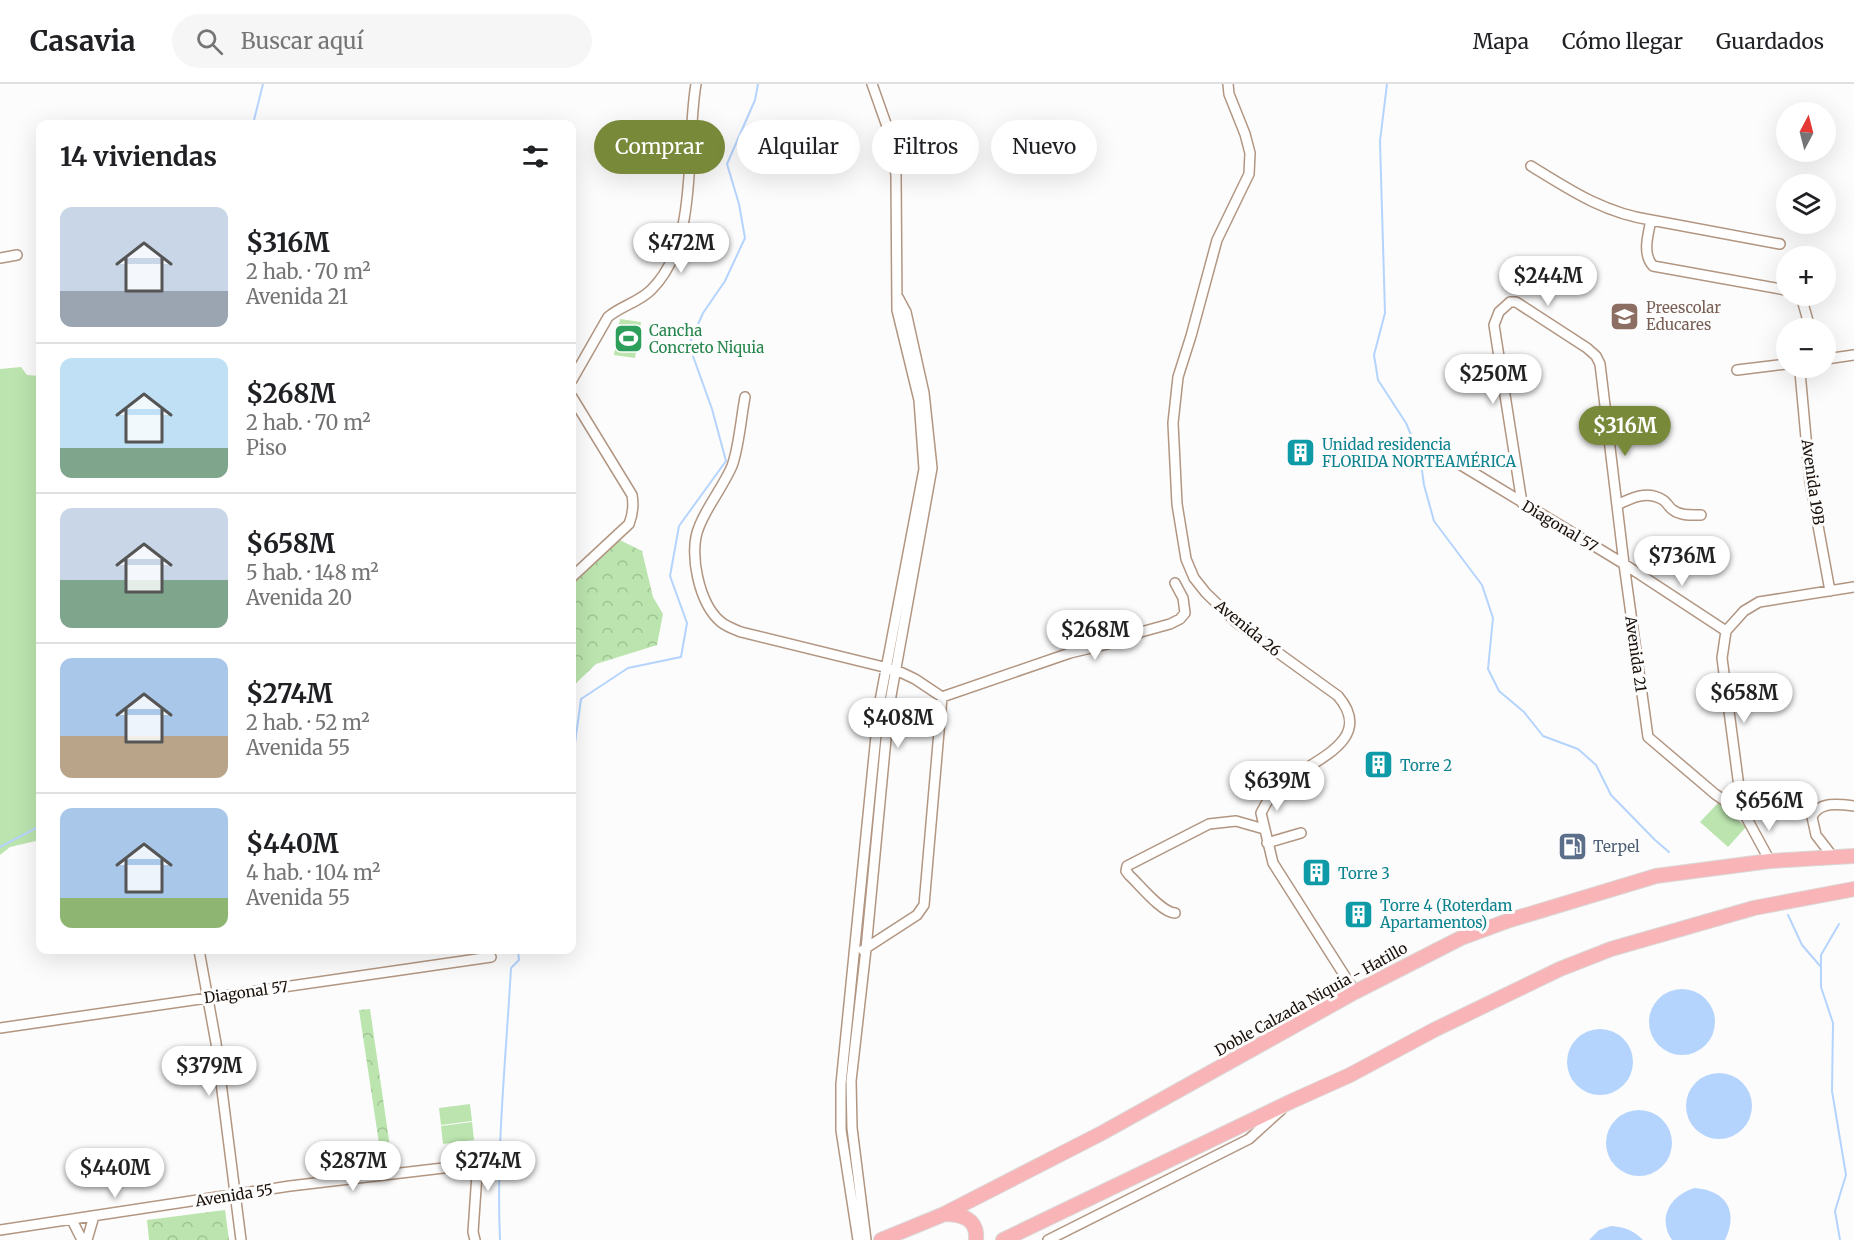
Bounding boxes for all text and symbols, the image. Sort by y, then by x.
search box [172,14,592,68]
text: Casavia [30,23,136,59]
icon: search [193,25,226,58]
text: Buscar aquí [241,27,364,55]
text: Mapa [1473,28,1529,55]
text: Cómo llegar [1562,28,1683,55]
text: Guardados [1716,28,1824,55]
north arrow [1776,102,1836,162]
map controls [1776,102,1836,378]
chip: Comprar [594,120,725,174]
chip: Alquilar [737,120,860,174]
chip: Filtros [872,120,979,174]
chip: Nuevo [991,120,1097,174]
text: 14 viviendas [60,140,217,173]
icon: filters [519,140,552,173]
button: layers [1776,174,1836,234]
pin: $472M [639,223,723,274]
text: $316M [246,226,330,259]
text: $472M [647,230,715,255]
icon: home [108,231,180,303]
button: + [1776,246,1836,306]
pin: $244M [1506,256,1590,307]
text: 2 hab. · 70 m² [246,259,371,284]
text: $244M [1513,263,1583,288]
text: Avenida 21 [246,284,348,309]
place label: Preescolar Educares [1646,298,1721,334]
school or university icon: Preescolar Educares [1609,300,1641,332]
button: − [1776,318,1836,378]
place label: Cancha Concreto Niquia [649,321,764,357]
sports icon: Cancha Concreto Niquia [612,323,644,355]
pin: $250M [1451,354,1535,405]
text: $250M [1459,361,1527,386]
text: $268M [246,377,336,410]
icon: home [108,382,180,454]
pin: $316M [1583,406,1667,457]
text: 2 hab. · 70 m² [246,410,371,435]
text: $316M [1593,413,1657,438]
text: Piso [246,435,287,460]
place label: Unidad residencia FLORIDA NORTEAMÉRICA [1322,435,1517,471]
building icon: Unidad residencia FLORIDA NORTEAMÉRICA [1285,437,1317,469]
street label: Avenida 19B [1797,437,1828,526]
street label: Diagonal 57 [1519,496,1602,556]
text: $658M [246,527,335,560]
icon: home [108,532,180,604]
pin: $736M [1640,536,1724,587]
text: $736M [1648,543,1716,568]
text: 5 hab. · 148 m² [246,560,379,585]
text: Avenida 20 [246,585,352,610]
street label: Avenida 26 [1211,595,1285,660]
pin: $268M [1053,610,1137,661]
street label: Avenida 21 [1621,614,1651,693]
text: $268M [1060,617,1130,642]
pin: $658M [1702,673,1786,724]
text: $274M [246,677,333,710]
text: $658M [1710,680,1778,705]
icon: home [108,682,180,754]
pin: $408M [856,698,940,749]
text: $408M [862,705,934,730]
text: 2 hab. · 52 m² [246,710,370,735]
text: Avenida 55 [246,735,350,760]
building icon: Torre 2 [1363,749,1395,781]
place label: Torre 2 [1400,756,1452,775]
pin: $639M [1235,761,1319,812]
text: $639M [1243,768,1311,793]
pin: $656M [1727,781,1811,832]
text: $656M [1735,788,1803,813]
text: $440M [246,827,339,860]
fuel station icon: Terpel [1556,830,1588,862]
icon: home [108,832,180,904]
place label: Terpel [1593,837,1640,856]
building icon: Torre 3 [1301,857,1333,889]
text: 4 hab. · 104 m² [246,860,380,885]
place label: Torre 3 [1338,864,1390,883]
text: Avenida 55 [246,885,350,910]
place label: Torre 4 (Roterdam Apartamentos) [1379,896,1513,932]
building icon: Torre 4 (Roterdam Apartamentos) [1343,898,1375,930]
street label: Doble Calzada Niquia - Hatillo [1211,938,1411,1060]
street label: Diagonal 57 [203,977,290,1007]
pin: $379M [167,1046,251,1097]
text: $379M [176,1053,242,1078]
pin: $287M [311,1141,395,1192]
pin: $274M [446,1141,530,1192]
pin: $440M [73,1148,157,1199]
text: $287M [319,1148,387,1173]
text: $274M [455,1148,521,1173]
text: $440M [79,1155,151,1180]
street label: Avenida 55 [193,1180,274,1211]

